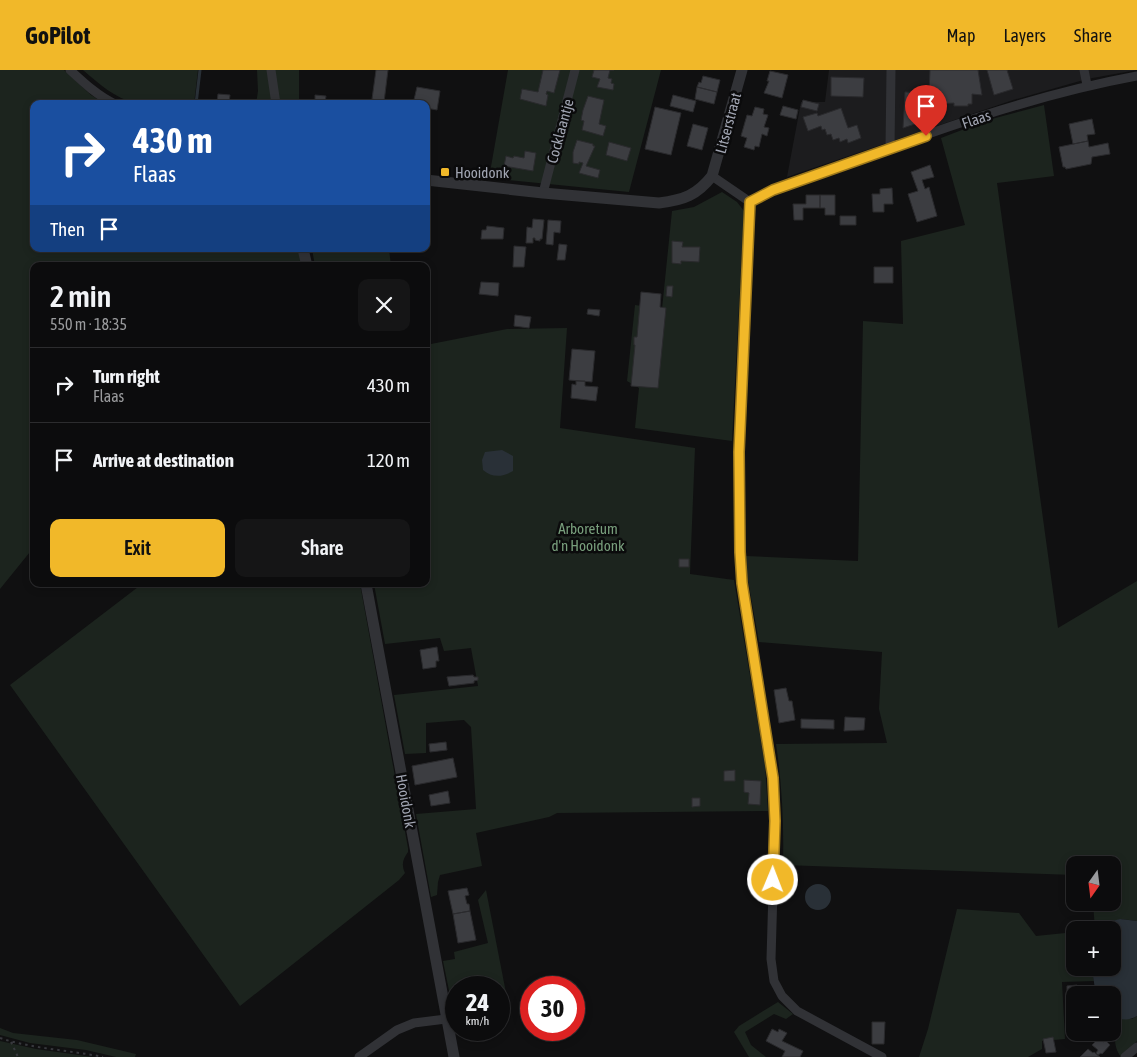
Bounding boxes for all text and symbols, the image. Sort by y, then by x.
text: GoPilot [25,22,90,49]
text: Map [946,25,975,46]
text: Layers [1003,25,1046,46]
text: Share [1074,25,1112,46]
pin [905,85,947,136]
street label: Litserstraat [712,91,744,155]
icon: arrive [912,92,940,120]
street label: Cocklaantje [543,97,577,165]
street label: Flaas [959,106,993,132]
icon: right [50,120,115,185]
text: 430 m [133,120,212,160]
text: Flaas [133,161,176,187]
place label: Hooidonk [455,164,510,181]
marker: Hooidonk [439,166,451,178]
icon: arrive [95,215,123,243]
text: Then [50,218,85,240]
text: 2 min [50,279,111,313]
button: close [358,279,410,331]
text: 550 m · 18:35 [50,315,127,333]
text: Turn right [93,365,160,387]
icon: right [50,371,78,399]
text: 430 m [367,374,410,396]
text: Flaas [93,387,124,405]
icon: arrive [50,446,78,474]
text: Arrive at destination [93,449,234,471]
text: 120 m [367,449,410,471]
button: Exit [50,519,225,577]
button: Share [235,519,410,577]
park label: Arboretum d'n Hooidonk [551,520,625,554]
street label: Hooidonk [393,773,419,830]
position arrow [746,853,798,905]
north arrow [1066,856,1121,911]
map controls [1066,856,1121,1041]
button: + [1066,921,1121,976]
speed limit sign: 30 [520,976,585,1041]
button: − [1066,986,1121,1041]
text: 24 [466,988,489,1016]
text: km/h [466,1014,489,1028]

